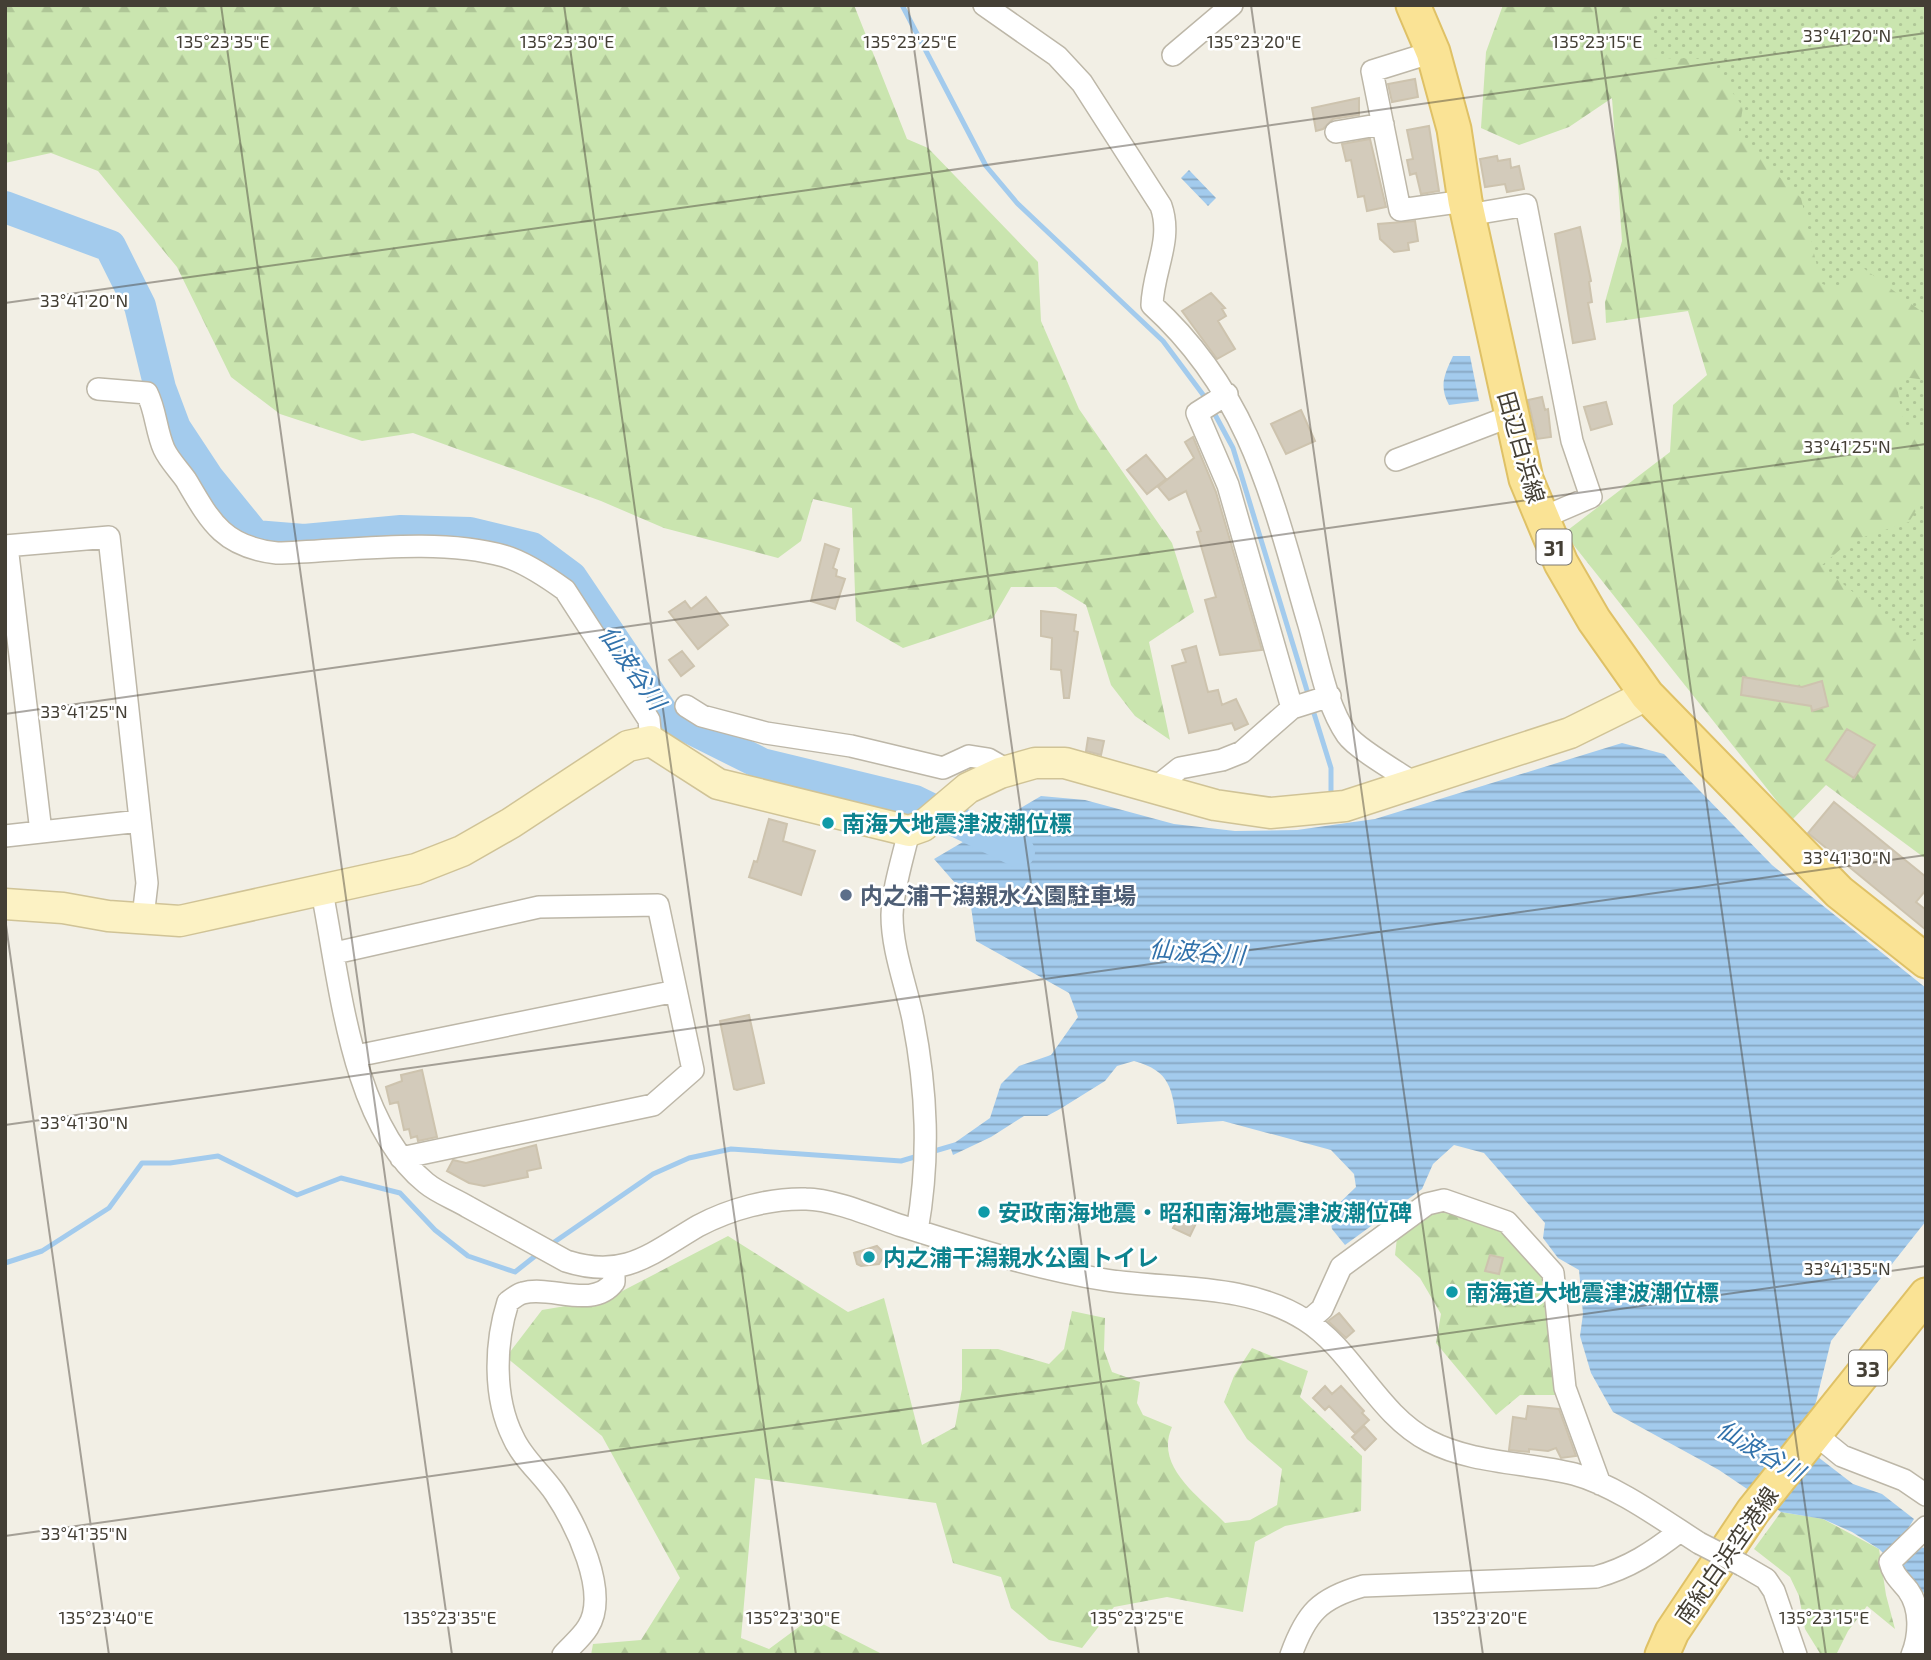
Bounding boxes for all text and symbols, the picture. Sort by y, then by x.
text: 33°41'20"N [1803,24,1891,46]
text: 135°23'35"E [176,30,270,52]
text: 135°23'30"E [520,30,614,52]
text: 135°23'25"E [863,30,957,52]
text: 135°23'20"E [1207,30,1301,52]
text: 135°23'15"E [1552,30,1642,52]
text: 33°41'20"N [40,289,128,311]
street label: 田辺白浜線 [1493,388,1551,506]
text: 33°41'25"N [1803,435,1891,457]
road number: 31 [1536,530,1572,564]
water label: 仙波谷川 [594,619,674,717]
text: 33°41'25"N [40,700,128,722]
place label: 南海大地震津波潮位標 [842,809,1072,837]
marker: 南海大地震津波潮位標 [820,815,836,831]
text: 33°41'30"N [1803,846,1891,868]
place label: 内之浦干潟親水公園駐車場 [860,881,1136,909]
marker: 内之浦干潟親水公園駐車場 [838,887,854,903]
water label: 仙波谷川 [1148,933,1249,969]
text: 33°41'30"N [40,1111,128,1133]
place label: 安政南海地震・昭和南海地震津波潮位碑 [998,1198,1412,1226]
marker: 安政南海地震・昭和南海地震津波潮位碑 [976,1204,992,1220]
place label: 内之浦干潟親水公園トイレ [883,1243,1159,1271]
marker: 内之浦干潟親水公園トイレ [861,1249,877,1265]
text: 33°41'35"N [1803,1257,1891,1279]
place label: 南海道大地震津波潮位標 [1466,1278,1719,1306]
marker: 南海道大地震津波潮位標 [1444,1284,1460,1300]
road number: 33 [1849,1350,1887,1386]
water label: 仙波谷川 [1712,1413,1812,1488]
street label: 南紀白浜空港線 [1668,1481,1784,1629]
text: 33°41'35"N [40,1522,128,1544]
text: 135°23'40"E [58,1606,154,1628]
text: 135°23'35"E [403,1606,497,1628]
text: 135°23'30"E [746,1606,840,1628]
text: 135°23'25"E [1090,1606,1184,1628]
text: 135°23'20"E [1433,1606,1527,1628]
text: 135°23'15"E [1779,1606,1869,1628]

